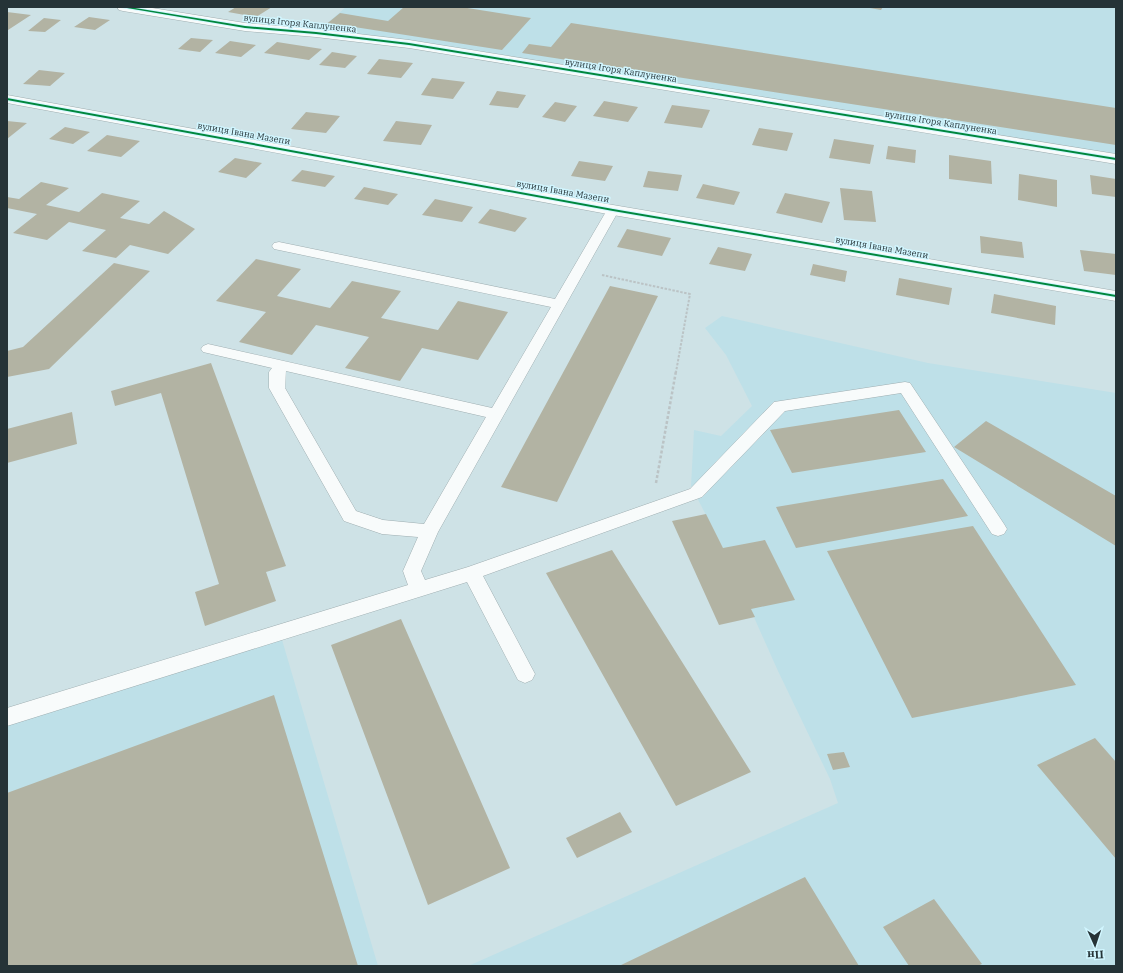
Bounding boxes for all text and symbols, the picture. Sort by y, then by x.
street label: вулиця Ігоря Каплуненка [243,12,357,34]
street label: вулиця Ігоря Каплуненка [564,56,678,84]
street label: вулиця Ігоря Каплуненка [884,108,998,136]
street label: вулиця Івана Мазепи [197,119,291,147]
street label: вулиця Івана Мазепи [516,177,610,205]
street label: вулиця Івана Мазепи [835,233,929,261]
north arrow [1075,925,1115,965]
text: Пн [1086,948,1104,962]

